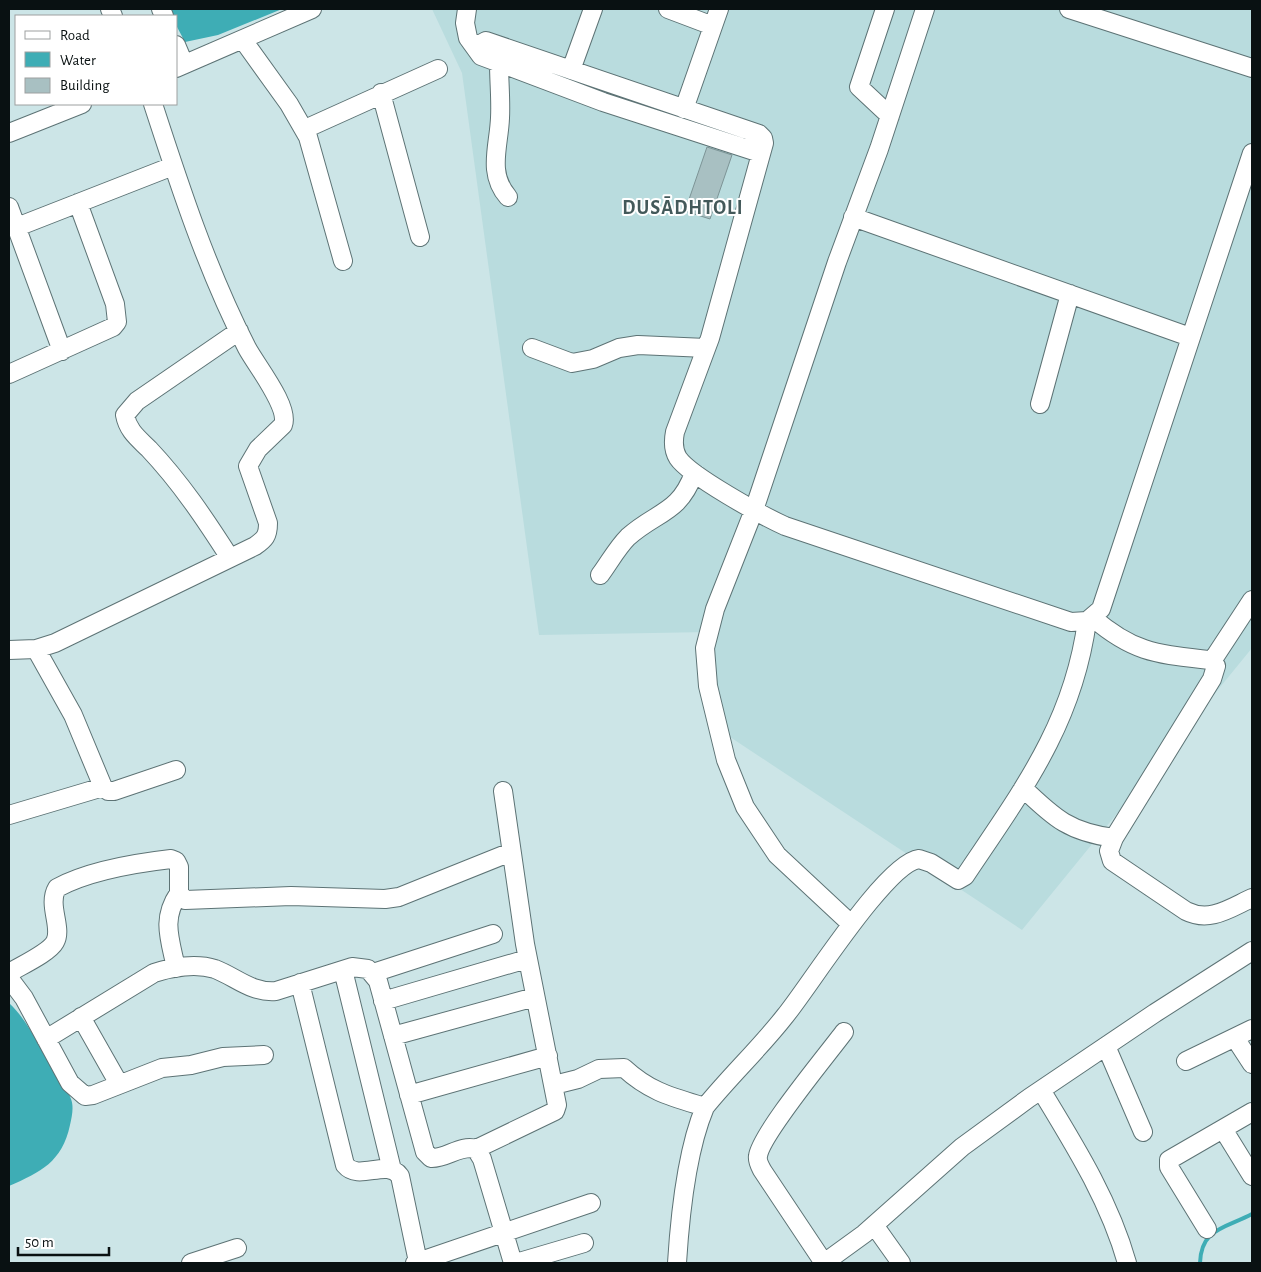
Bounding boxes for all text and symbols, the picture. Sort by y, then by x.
legend [15,15,178,105]
text: Road [60,28,90,43]
text: Water [60,53,96,68]
text: Building [60,78,110,93]
district label: DUSĀDHTOLI [622,196,744,218]
scale bar [18,1224,109,1256]
text: 50 m [25,1235,54,1250]

